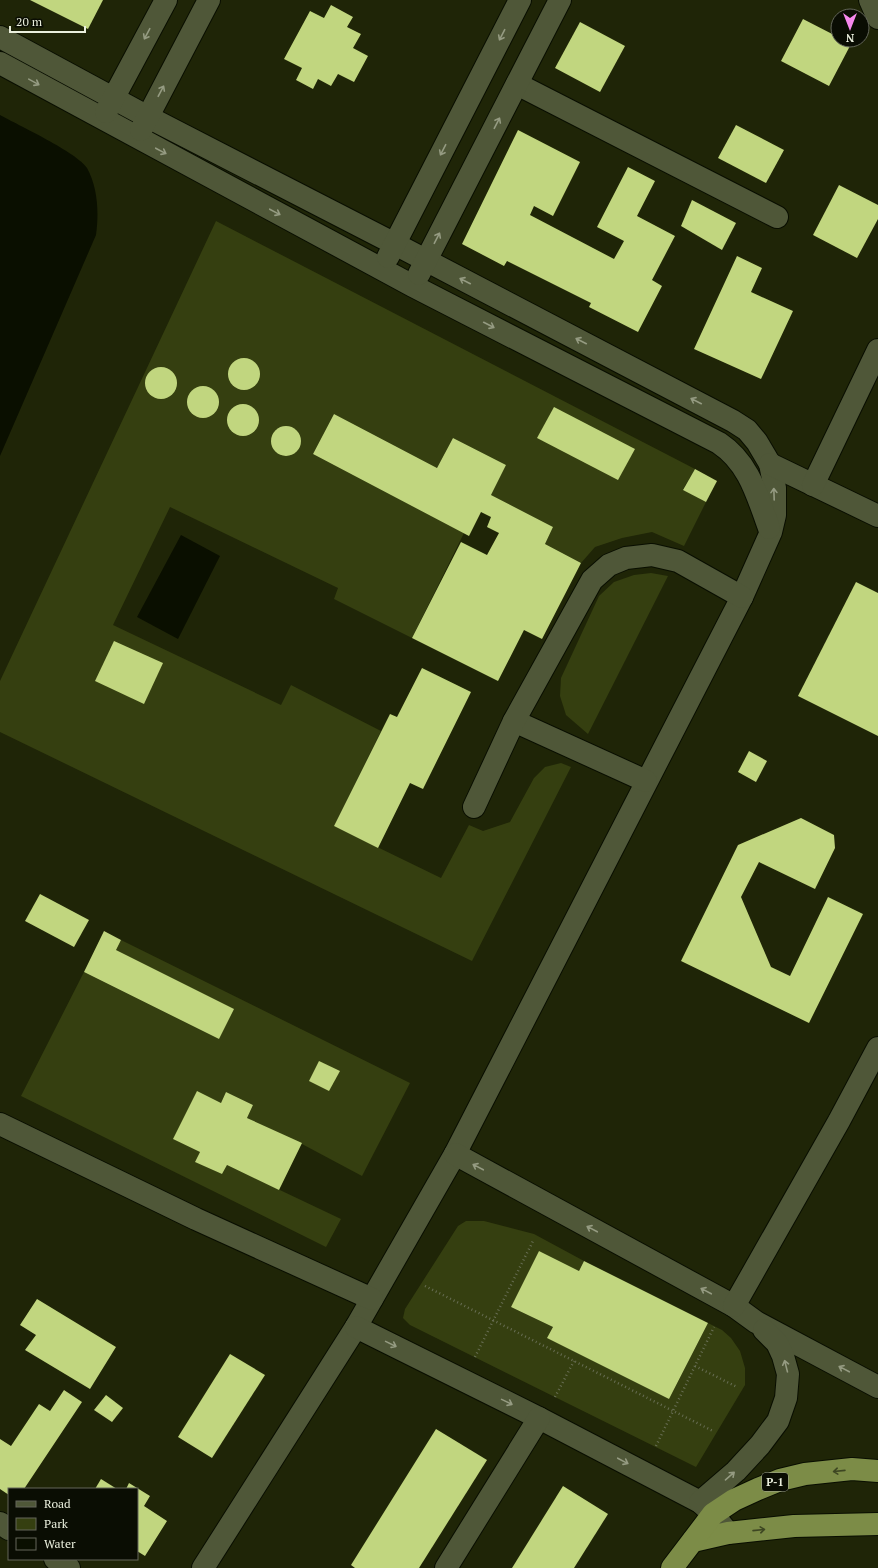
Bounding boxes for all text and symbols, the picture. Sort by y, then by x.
scale bar [10,8,85,34]
north arrow [830,8,870,48]
text: 20 m [16,14,43,29]
one-way arrow [143,28,151,40]
one-way arrow [498,28,505,40]
text: N [845,31,854,45]
one-way arrow [28,78,40,86]
one-way arrow [158,85,165,97]
one-way arrow [493,117,501,129]
one-way arrow [439,144,446,156]
one-way arrow [154,147,166,155]
one-way arrow [269,209,281,216]
one-way arrow [434,233,441,245]
one-way arrow [459,277,471,285]
one-way arrow [483,322,495,329]
one-way arrow [575,337,587,345]
one-way arrow [690,397,702,404]
one-way arrow [771,488,778,501]
one-way arrow [472,1162,484,1170]
one-way arrow [586,1224,598,1232]
one-way arrow [701,1286,713,1294]
one-way arrow [384,1341,396,1348]
one-way arrow [782,1360,789,1373]
one-way arrow [838,1364,850,1372]
one-way arrow [501,1399,513,1406]
one-way arrow [617,1458,629,1466]
one-way arrow [833,1467,846,1474]
one-way arrow [724,1472,735,1481]
road number: P-1 [762,1473,788,1491]
legend [8,1488,138,1560]
text: Road [44,1496,71,1511]
text: Park [44,1516,69,1531]
one-way arrow [752,1526,765,1533]
text: Water [44,1536,76,1551]

